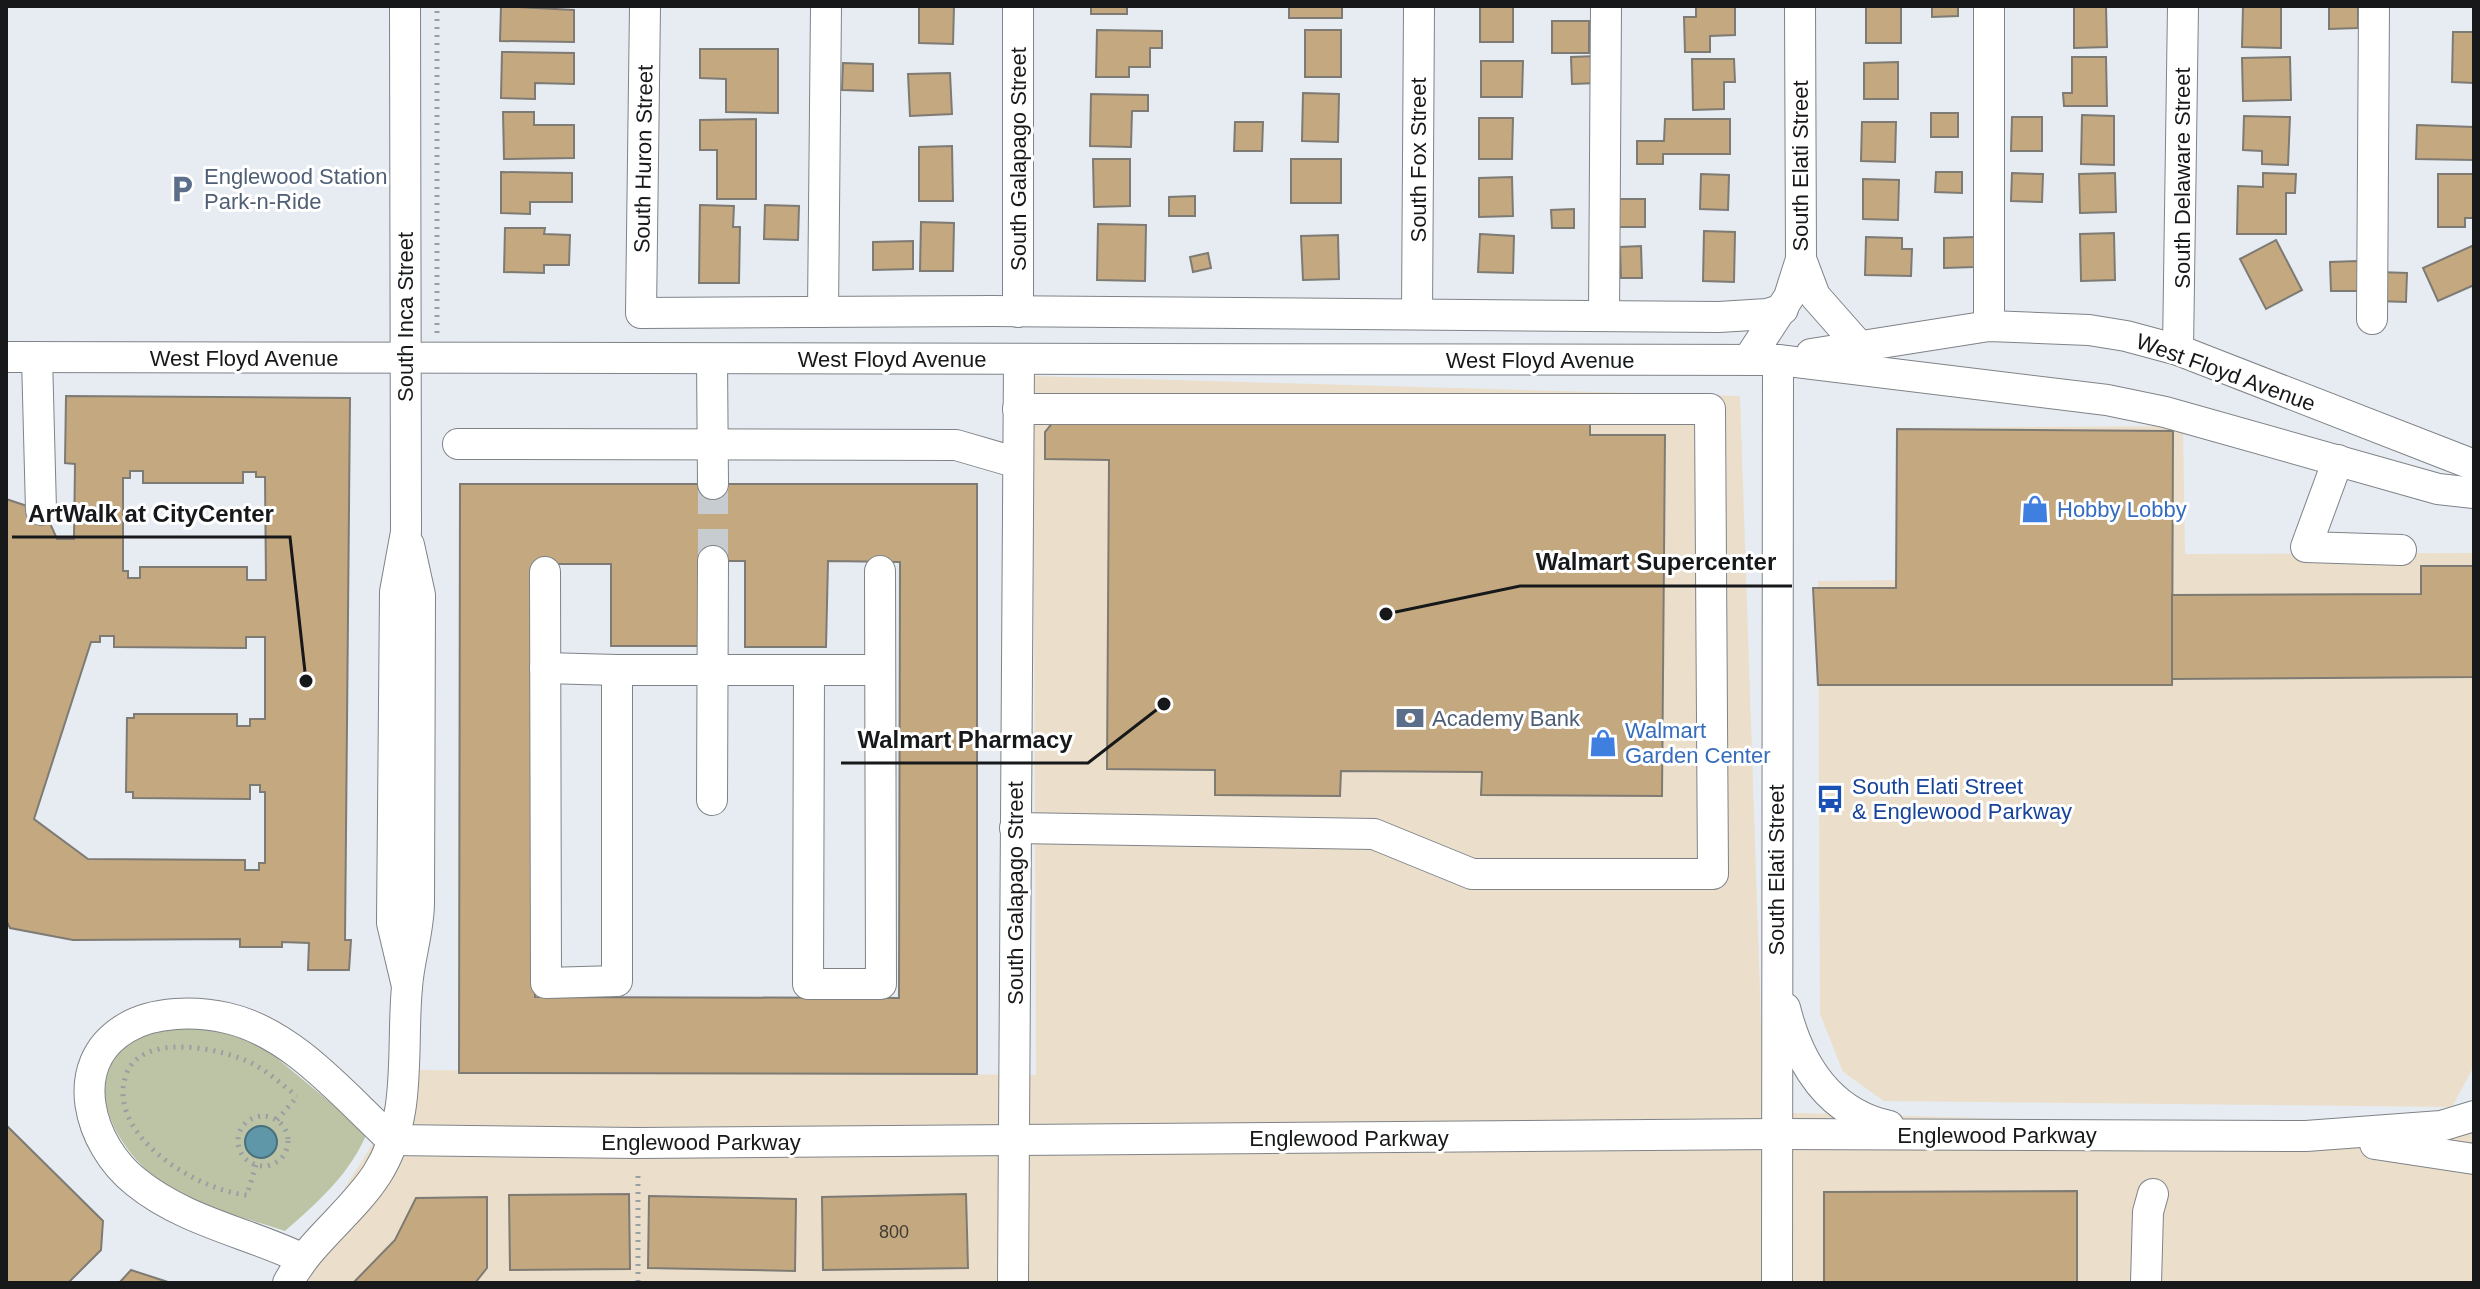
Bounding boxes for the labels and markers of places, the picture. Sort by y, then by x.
place label: Englewood Station Park-n-Ride [204,164,387,214]
parking icon: Englewood Station Park-n-Ride [167,174,197,204]
callout: ArtWalk at CityCenter [12,489,290,537]
shop icon: Hobby Lobby [2020,494,2050,524]
place label: Hobby Lobby [2057,497,2187,522]
callout: Walmart Supercenter [1520,538,1792,586]
bank icon: Academy Bank [1395,703,1425,733]
place label: Academy Bank [1432,706,1581,731]
callout: Walmart Pharmacy [841,715,1088,763]
place label: Walmart Garden Center [1625,718,1771,768]
shop icon: Walmart Garden Center [1588,728,1618,758]
place label: South Elati Street & Englewood Parkway [1852,774,2072,824]
bus stop icon: South Elati Street & Englewood Parkway [1815,784,1845,814]

